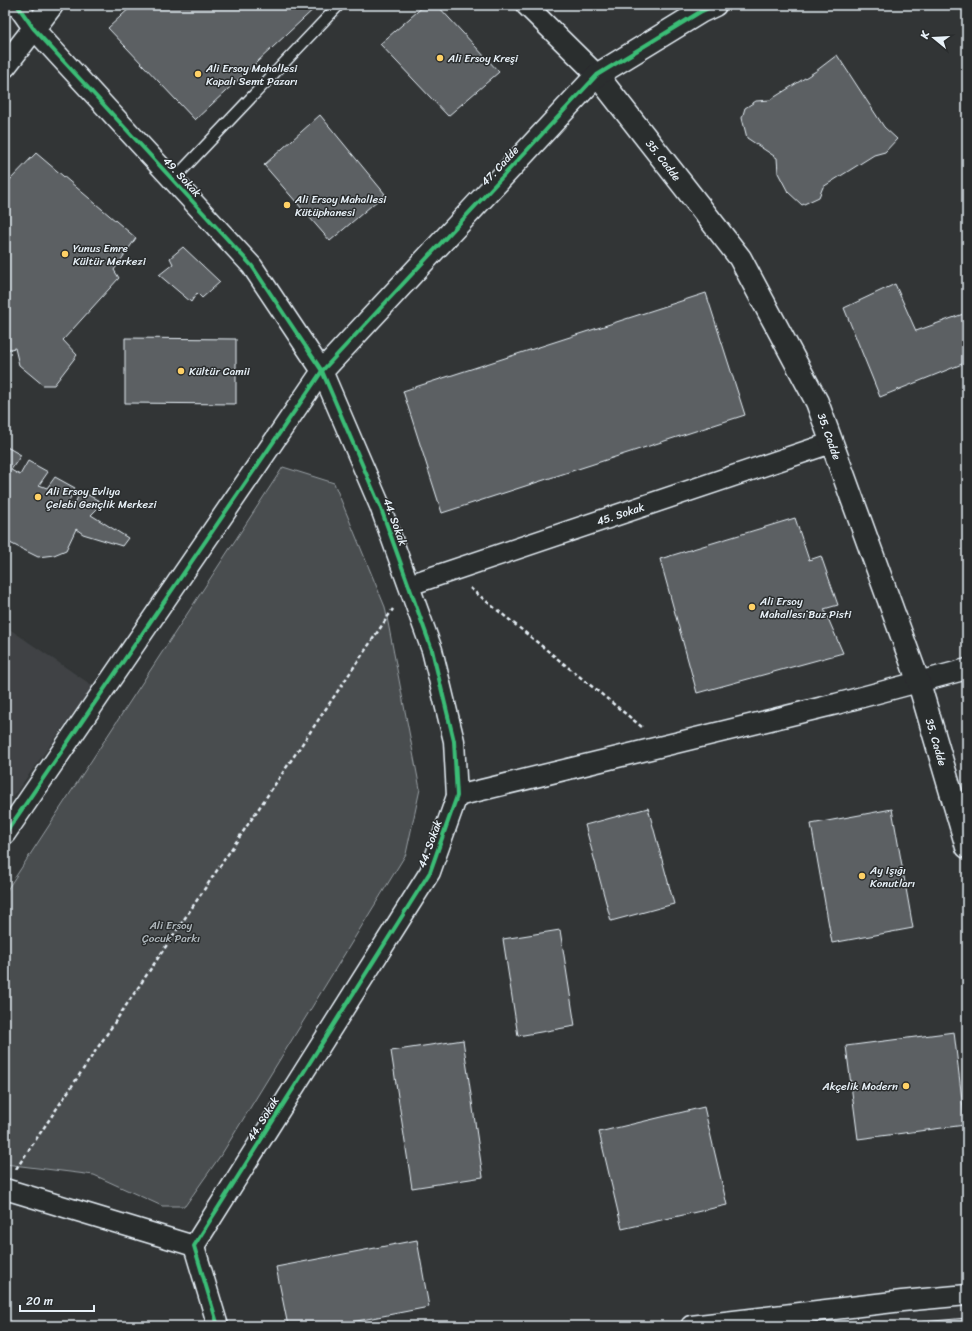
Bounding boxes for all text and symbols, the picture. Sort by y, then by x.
north arrow [914,18,954,58]
text: K [915,28,935,42]
place label: Ali Ersoy Kreşi [447,49,519,68]
marker: Ali Ersoy Kreşi [435,53,445,63]
place label: Ali Ersoy Mahallesi Kapalı Semt Pazarı [205,59,298,91]
marker: Ali Ersoy Mahallesi Kapalı Semt Pazarı [193,69,203,79]
street label: 35. Cadde [641,135,686,185]
street label: 47. Cadde [476,141,524,190]
street label: 49. Sokak [158,152,206,202]
place label: Ali Ersoy Mahallesi Kütüphanesi [294,190,387,222]
marker: Ali Ersoy Mahallesi Kütüphanesi [282,200,292,210]
place label: Yunus Emre Kültür Merkezi [73,239,147,271]
marker: Yunus Emre Kültür Merkezi [60,249,70,259]
place label: Kültür Camii [189,362,251,381]
marker: Kültür Camii [176,366,186,376]
street label: 35. Cadde [812,410,847,463]
place label: Ali Ersoy Evliya Çelebi Gençlik Merkezi [45,482,157,514]
marker: Ali Ersoy Evliya Çelebi Gençlik Merkezi [33,492,43,502]
street label: 44. Sokak [378,495,412,549]
street label: 45. Sokak [594,497,647,531]
place label: Ali Ersoy Mahallesi̇ Buz Pisti [759,592,852,624]
marker: Ali Ersoy Mahallesi̇ Buz Pisti [747,602,757,612]
street label: 35. Cadde [920,716,952,768]
street label: 44. Sokak [413,817,447,871]
place label: Ay Işığı Konutları [869,861,915,893]
marker: Ay Işığı Konutları [857,871,867,881]
park label: Ali Ersoy Çocuk Parkı [142,916,200,948]
place label: Akçelik Modern [822,1077,898,1096]
marker: Akçelik Modern [901,1081,911,1091]
street label: 44. Sokak [242,1093,284,1145]
scale bar [20,1287,94,1313]
text: 20 m [26,1290,53,1312]

